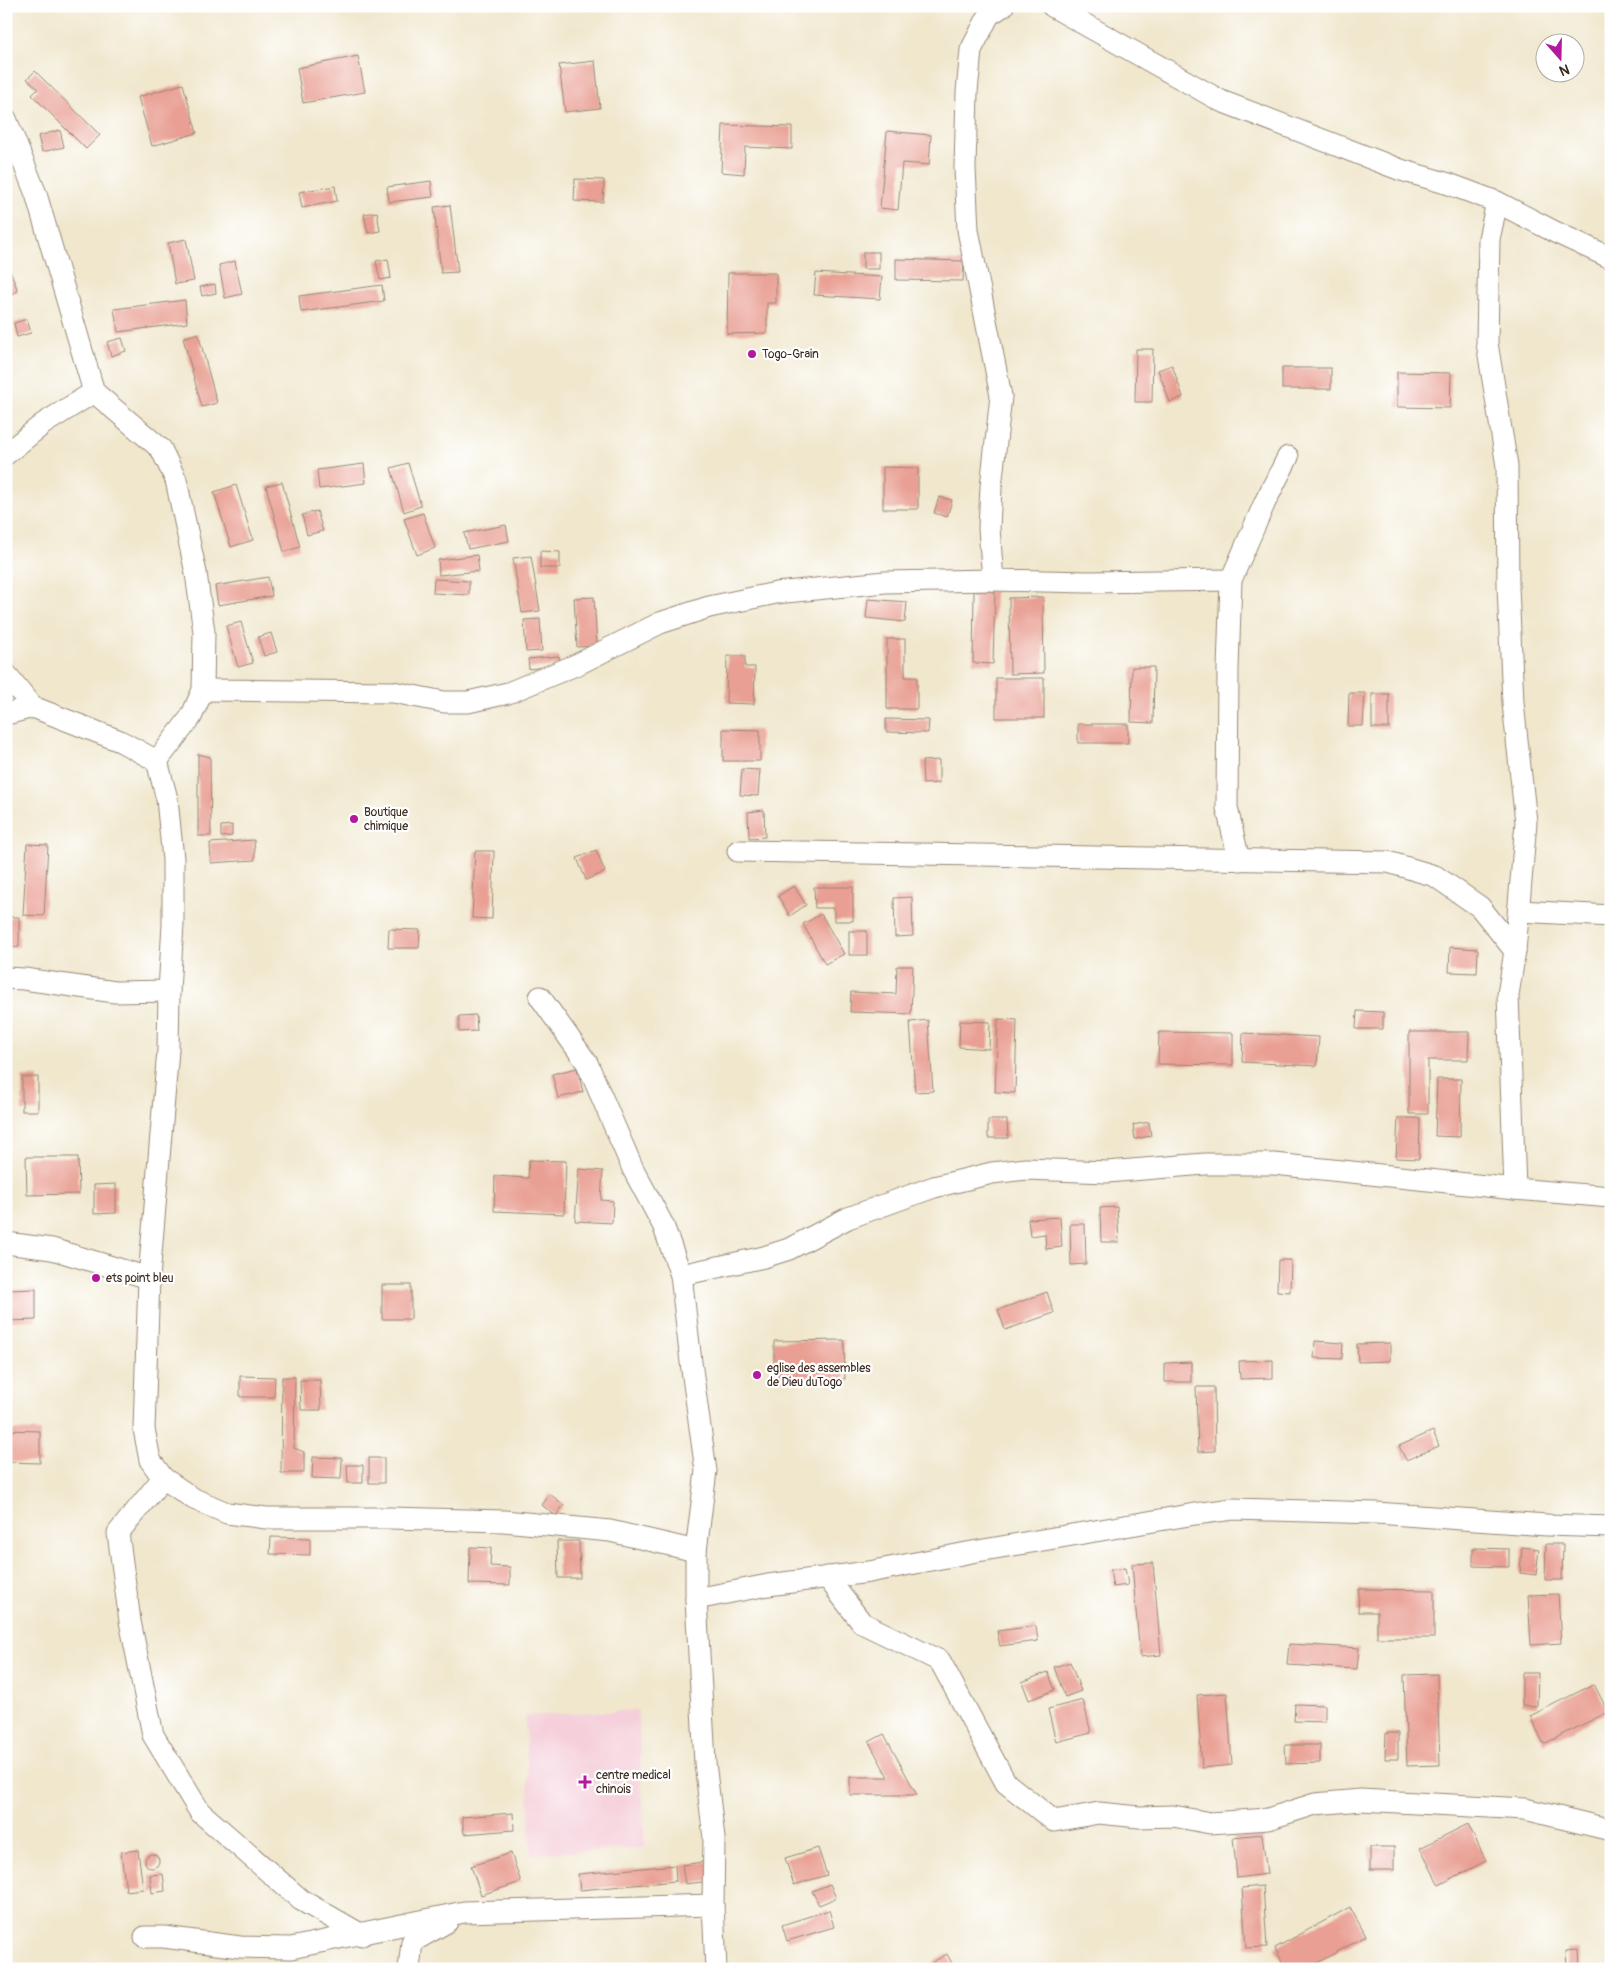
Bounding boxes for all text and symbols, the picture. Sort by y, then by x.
north arrow [1534,32,1584,82]
text: N [1557,60,1572,79]
place label: Togo-Grain [762,347,819,362]
marker: Togo-Grain [746,348,758,360]
place label: Boutique chimique [364,805,408,834]
marker: Boutique chimique [348,813,360,825]
place label: ets point bleu [106,1271,174,1286]
marker: ets point bleu [90,1272,102,1284]
place label: eglise des assembles de Dieu duTogo [767,1361,871,1390]
marker: eglise des assembles de Dieu duTogo [751,1369,763,1381]
place label: centre medical chinois [596,1768,671,1797]
marker: centre medical chinois [578,1775,592,1789]

